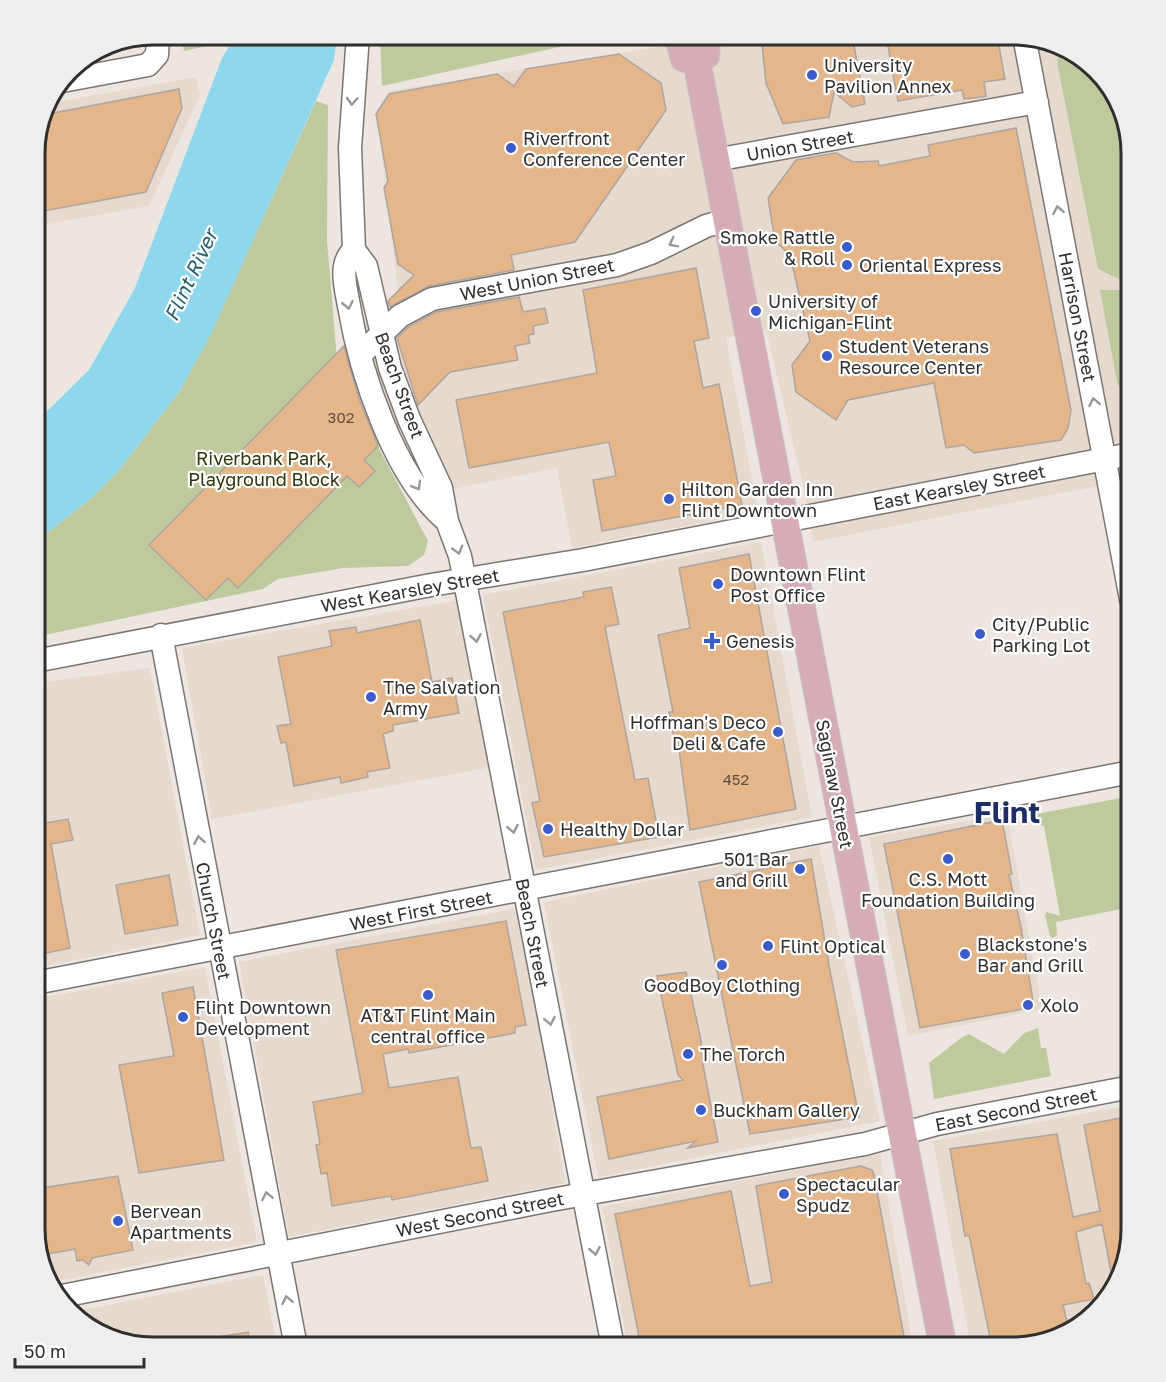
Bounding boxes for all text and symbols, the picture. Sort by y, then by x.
place label: University Pavilion Annex [824,54,952,97]
marker: University Pavilion Annex [805,68,819,82]
one-way arrow [345,97,358,106]
street label: Union Street [745,125,855,165]
place label: Riverfront Conference Center [523,127,685,170]
marker: Riverfront Conference Center [504,141,518,155]
one-way arrow [1052,205,1065,215]
water label: Flint River [158,223,223,324]
place label: Smoke Rattle & Roll [720,226,835,269]
one-way arrow [669,236,680,247]
marker: Smoke Rattle & Roll [840,240,854,254]
street label: Harrison Street [1055,250,1101,384]
street label: West Union Street [458,253,616,305]
place label: Oriental Express [859,254,1001,276]
marker: Oriental Express [840,258,854,272]
place label: University of Michigan-Flint [768,290,893,333]
one-way arrow [342,300,354,309]
marker: University of Michigan-Flint [749,304,763,318]
street label: Beach Street [371,329,429,441]
place label: Student Veterans Resource Center [839,335,989,378]
marker: Student Veterans Resource Center [820,349,834,363]
one-way arrow [1088,397,1101,407]
house number: 302 [328,408,354,426]
park label: Riverbank Park, Playground Block [188,447,340,490]
street label: East Kearsley Street [871,460,1047,514]
place label: Hilton Garden Inn Flint Downtown [681,478,833,521]
one-way arrow [410,480,422,490]
marker: Hilton Garden Inn Flint Downtown [662,492,676,506]
one-way arrow [451,544,463,555]
street label: West Kearsley Street [319,563,501,617]
place label: Downtown Flint Post Office [730,563,866,606]
marker: Downtown Flint Post Office [711,577,725,591]
place label: City/Public Parking Lot [992,613,1091,656]
marker: City/Public Parking Lot [973,627,987,641]
place label: Genesis [726,630,795,652]
one-way arrow [469,632,482,642]
marker: Genesis [703,632,721,650]
place label: The Salvation Army [383,676,501,719]
marker: The Salvation Army [364,690,378,704]
place label: Hoffman's Deco Deli & Cafe [630,711,766,754]
street label: Saginaw Street [812,718,858,850]
marker: Hoffman's Deco Deli & Cafe [771,725,785,739]
house number: 452 [723,770,749,788]
district label: Flint [974,794,1040,830]
place label: Healthy Dollar [560,818,684,840]
marker: Healthy Dollar [541,822,555,836]
one-way arrow [506,824,519,834]
one-way arrow [193,835,205,844]
place label: 501 Bar and Grill [715,848,788,891]
marker: C.S. Mott Foundation Building [941,852,955,866]
street label: Church Street [192,860,236,982]
marker: 501 Bar and Grill [793,862,807,876]
place label: C.S. Mott Foundation Building [861,868,1035,911]
street label: Beach Street [512,876,554,990]
street label: West First Street [348,885,494,935]
place label: Blackstone's Bar and Grill [977,933,1087,976]
place label: Flint Optical [780,935,886,957]
marker: Flint Optical [761,939,775,953]
marker: Blackstone's Bar and Grill [958,947,972,961]
marker: GoodBoy Clothing [715,958,729,972]
place label: GoodBoy Clothing [644,974,800,996]
marker: AT&T Flint Main central office [421,988,435,1002]
place label: Xolo [1040,994,1079,1016]
place label: Flint Downtown Development [195,996,331,1039]
marker: Xolo [1021,998,1035,1012]
place label: AT&T Flint Main central office [361,1004,495,1047]
marker: Flint Downtown Development [176,1010,190,1024]
one-way arrow [543,1015,556,1025]
place label: The Torch [700,1043,785,1065]
marker: The Torch [681,1047,695,1061]
street label: East Second Street [933,1082,1099,1136]
place label: Buckham Gallery [713,1099,860,1121]
marker: Buckham Gallery [694,1103,708,1117]
place label: Spectacular Spudz [796,1173,900,1216]
street label: West Second Street [394,1187,566,1241]
marker: Spectacular Spudz [777,1187,791,1201]
one-way arrow [261,1191,274,1201]
place label: Bervean Apartments [130,1200,232,1243]
marker: Bervean Apartments [111,1214,125,1228]
one-way arrow [588,1246,601,1256]
one-way arrow [281,1296,294,1306]
scale bar [15,1331,144,1369]
text: 50 m [24,1340,66,1362]

